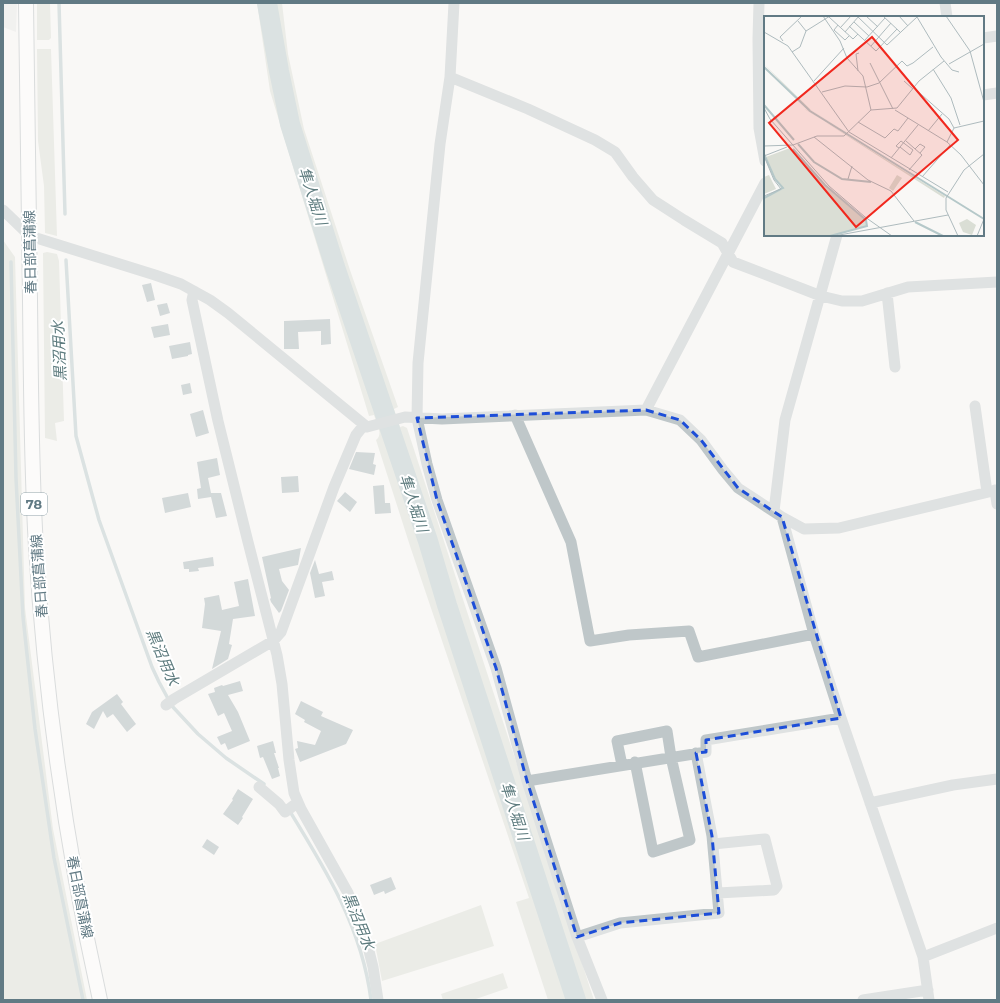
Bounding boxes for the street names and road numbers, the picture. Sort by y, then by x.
street label: 春日部菖蒲線 [20,210,40,294]
road number: 78 [21,493,47,515]
street label: 春日部菖蒲線 [27,533,51,619]
street label: 春日部菖蒲線 [63,854,97,940]

